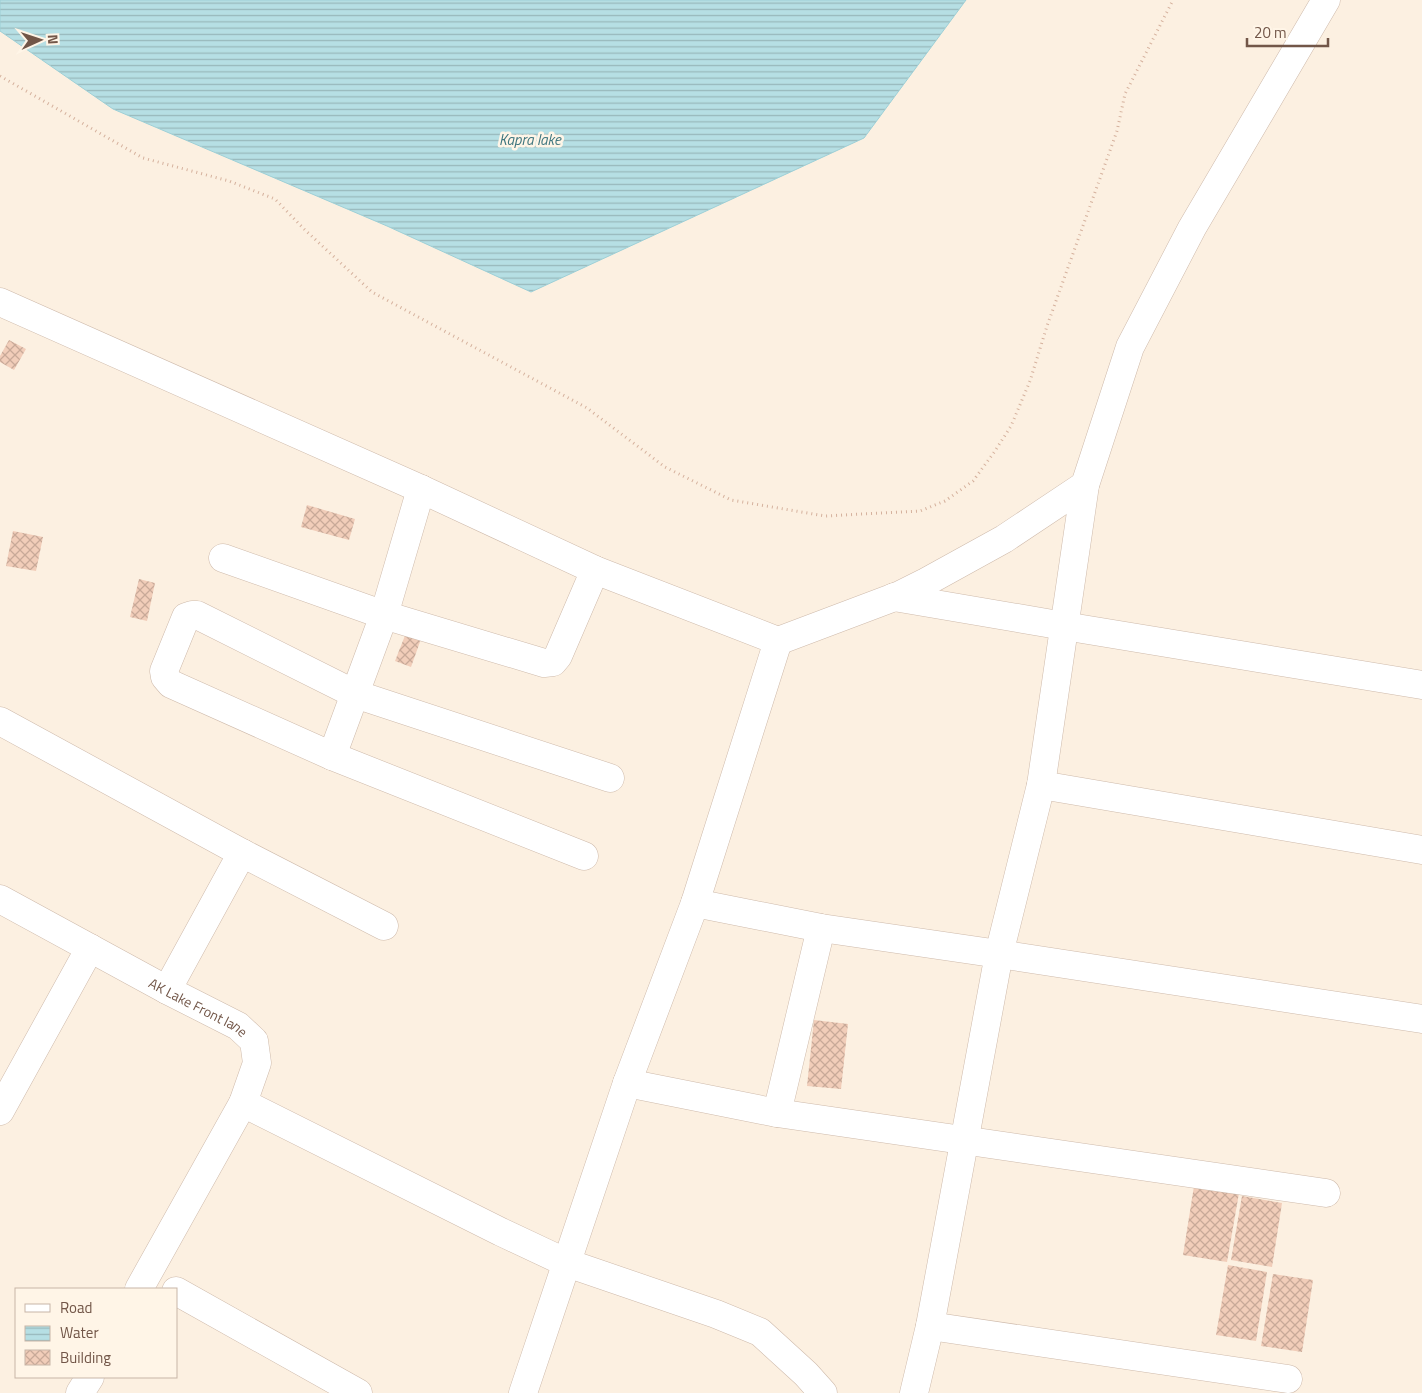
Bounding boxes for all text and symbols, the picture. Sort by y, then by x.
north arrow [15,15,65,65]
scale bar [1247,15,1328,47]
text: 20 m [1254,21,1287,44]
text: N [43,34,64,45]
water label: Kapra lake [499,128,562,151]
street label: AK Lake Front lane [145,972,253,1041]
legend [15,1288,178,1378]
text: Road [60,1296,92,1319]
text: Water [60,1321,99,1344]
text: Building [60,1346,111,1369]

